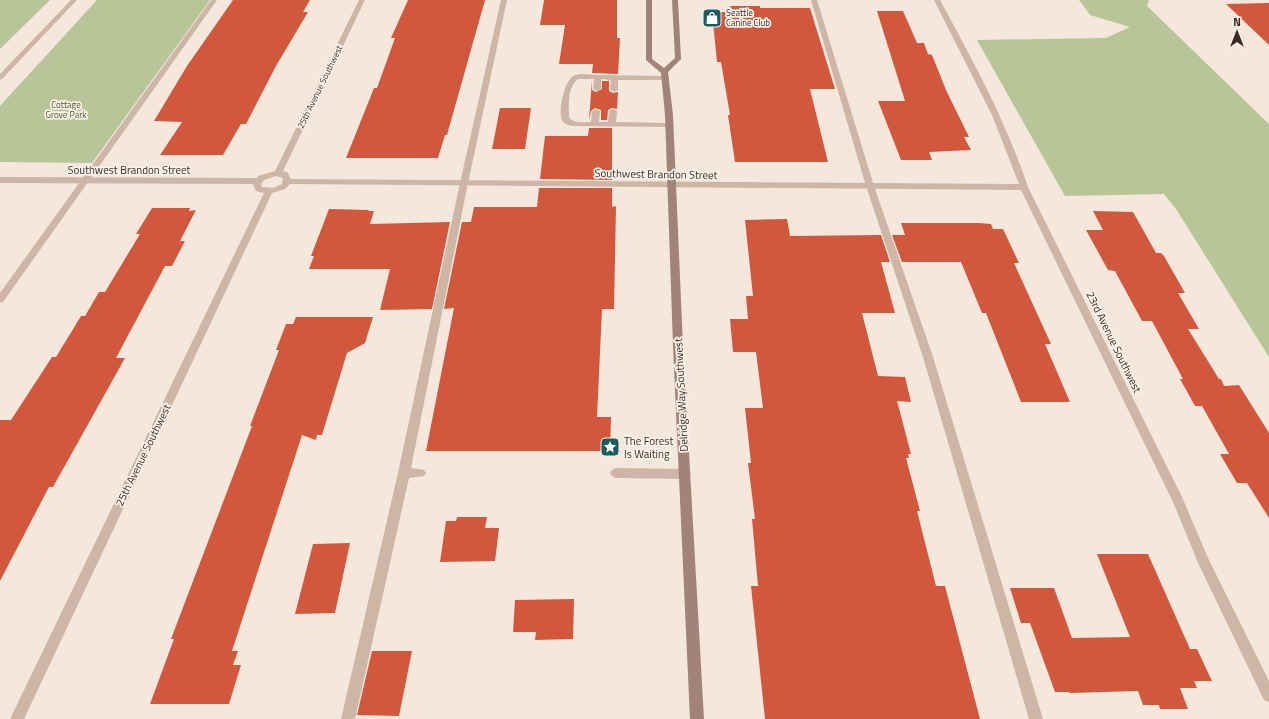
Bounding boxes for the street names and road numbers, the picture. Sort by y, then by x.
street label: 25th Avenue Southwest [294,42,346,131]
street label: Southwest Brandon Street [68,162,191,178]
street label: Southwest Brandon Street [594,165,718,183]
street label: 23rd Avenue Southwest [1082,289,1146,396]
street label: Delridge Way Southwest [670,338,692,452]
street label: 25th Avenue Southwest [111,401,175,509]

